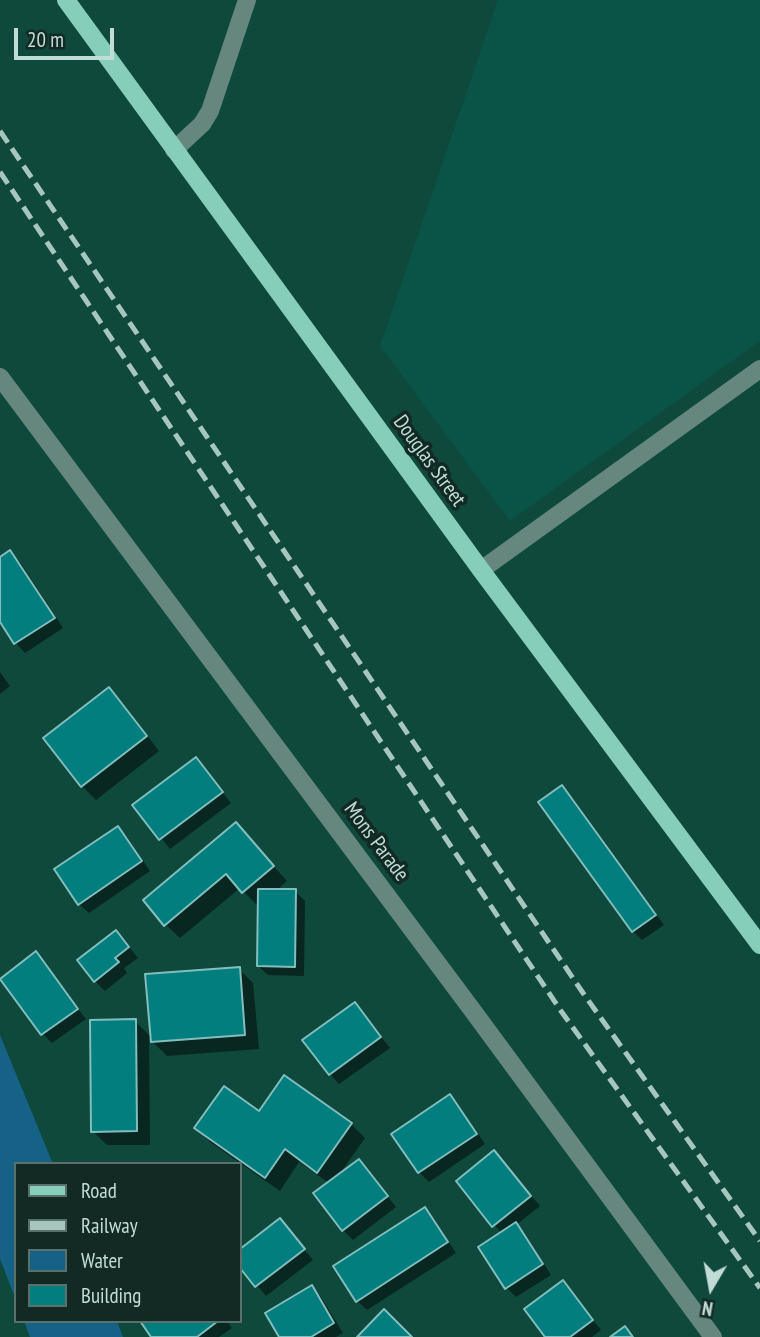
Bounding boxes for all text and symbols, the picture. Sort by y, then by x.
scale bar [18,14,117,58]
text: 20 m [27,26,64,53]
street label: Douglas Street [387,410,471,512]
street label: Mons Parade [338,798,414,886]
legend [14,1162,242,1323]
text: Road [81,1177,117,1204]
text: Railway [81,1212,138,1239]
text: Water [81,1247,123,1274]
north arrow [676,1253,746,1323]
text: Building [81,1282,141,1309]
text: N [700,1296,714,1321]

